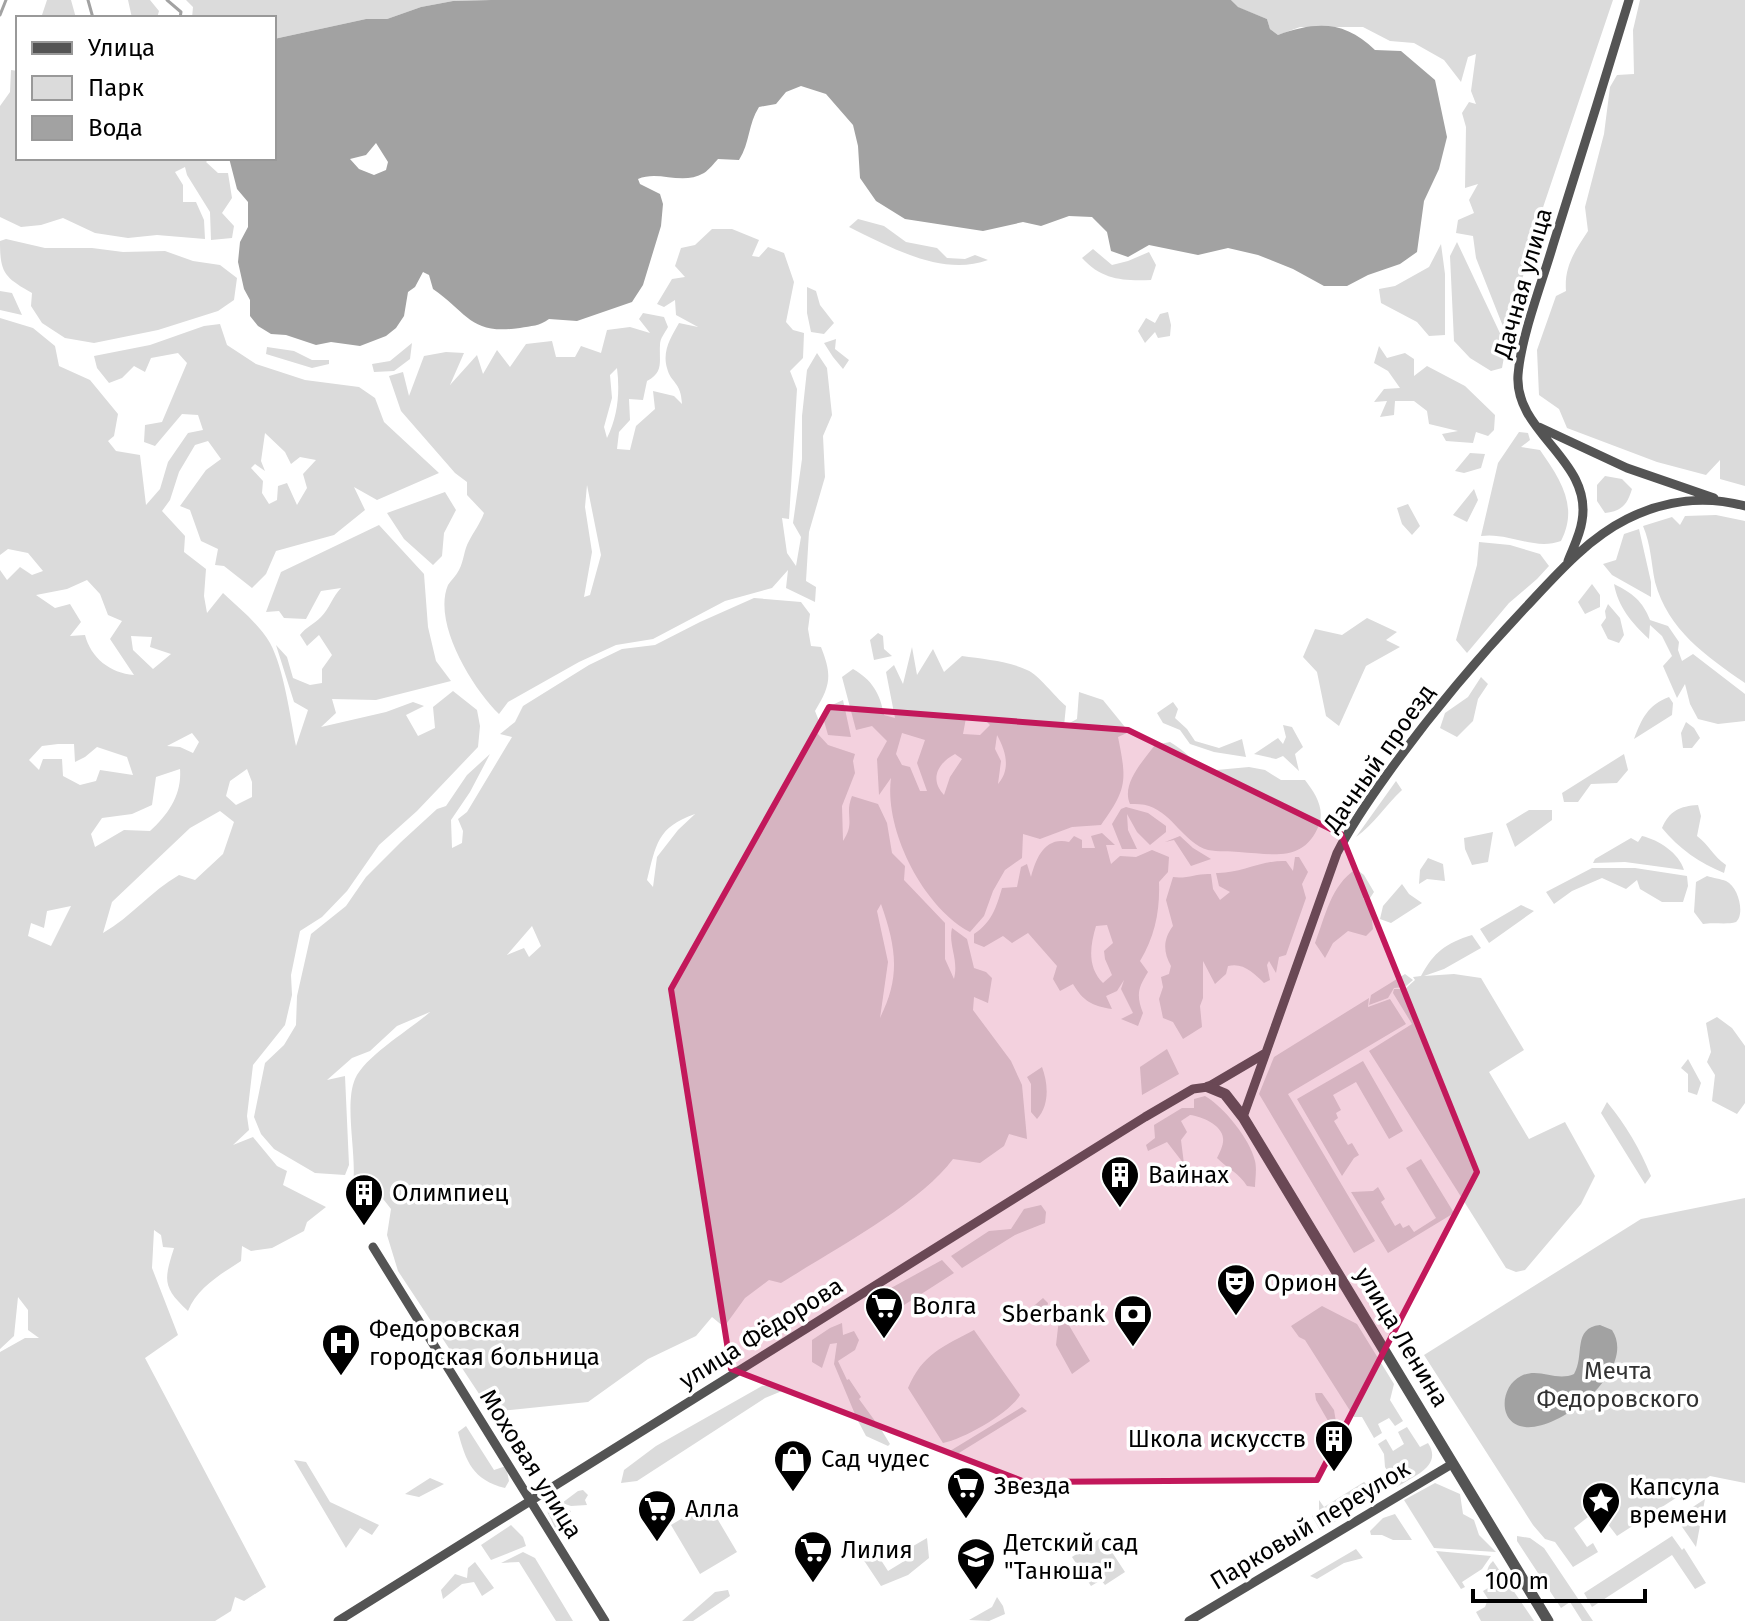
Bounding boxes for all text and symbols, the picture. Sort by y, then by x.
legend [16,16,276,160]
text: Улица [88,34,155,62]
text: Парк [88,74,145,102]
text: Вода [88,114,143,142]
street label: Дачная улица [1488,205,1558,362]
street label: Дачный проезд [1317,679,1440,838]
building icon: Вайнах [1099,1154,1141,1209]
place label: Вайнах [1148,1161,1229,1189]
building icon: Олимпиец [343,1172,385,1227]
place label: Олимпиец [392,1179,508,1207]
theatre icon: Орион [1215,1262,1257,1317]
street label: улица Ленина [1349,1262,1455,1412]
place label: Орион [1264,1269,1338,1297]
street label: улица Фёдорова [674,1271,848,1395]
supermarket icon: Волга [863,1285,905,1340]
place label: Волга [912,1292,977,1320]
bank icon: Sberbank [1112,1293,1154,1348]
place label: Sberbank [1002,1300,1106,1328]
place label: Федоровская городская больница [369,1315,600,1371]
hospital icon: Федоровская городская больница [320,1322,362,1377]
park label: Мечта Федоровского [1536,1357,1700,1413]
street label: Моховая улица [474,1384,588,1544]
building icon: Школа искусств [1313,1418,1355,1473]
place label: Школа искусств [1128,1425,1306,1453]
shop icon: Сад чудес [772,1438,814,1493]
place label: Сад чудес [821,1445,930,1473]
street label: Парковый переулок [1205,1454,1415,1596]
supermarket icon: Звезда [945,1465,987,1520]
place label: Звезда [994,1472,1071,1500]
place label: Капсула времени [1629,1473,1728,1529]
place icon: Капсула времени [1580,1480,1622,1535]
supermarket icon: Алла [636,1488,678,1543]
place label: Алла [685,1495,739,1523]
supermarket icon: Лилия [792,1529,834,1584]
place label: Детский сад "Танюша" [1003,1529,1138,1585]
place label: Лилия [841,1536,913,1564]
school or university icon: Детский сад "Танюша" [955,1536,997,1591]
scale bar [1473,1553,1645,1603]
text: 100 m [1485,1567,1549,1595]

